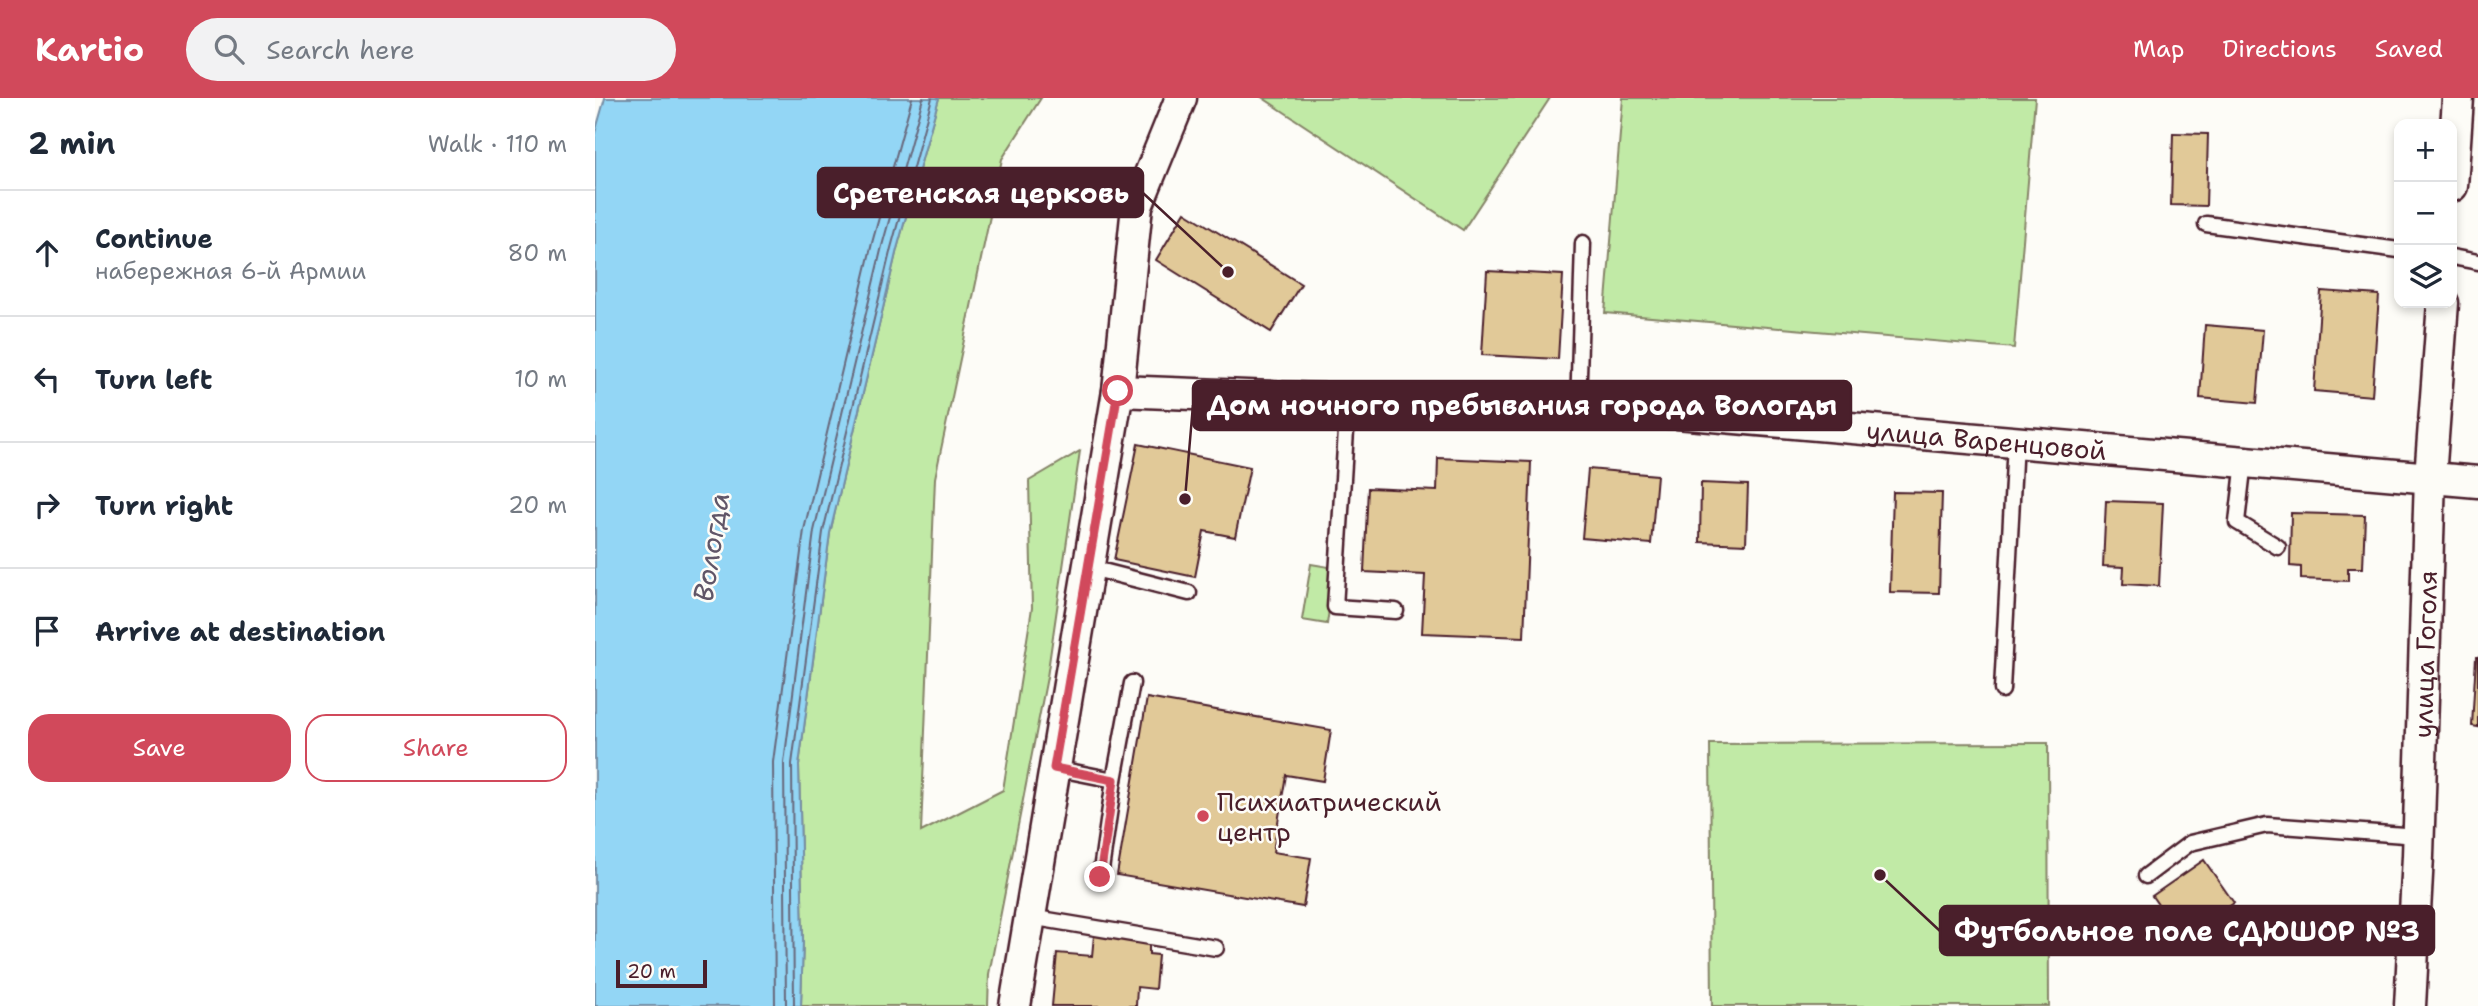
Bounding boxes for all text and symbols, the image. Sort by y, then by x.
search box [186,18,676,81]
text: Kartio [35,27,144,72]
icon: search [210,30,248,68]
text: Search here [266,32,415,67]
text: Map [2133,33,2184,65]
text: Directions [2222,33,2337,65]
text: Saved [2375,33,2443,65]
map controls [2394,119,2457,308]
button: + [2394,119,2457,182]
text: 2 min [28,123,115,164]
text: Walk · 110 m [428,129,567,159]
callout: Сретенская церковь [818,168,1143,217]
text: Сретенская церковь [833,174,1129,212]
button: − [2394,182,2457,245]
text: Continue [95,221,213,256]
icon: ahead [28,234,66,272]
text: 80 m [508,238,567,268]
button: layers [2394,245,2457,308]
text: набережная 6-й Армии [95,256,366,286]
icon: left [28,360,66,398]
text: Turn left [95,362,212,397]
text: 10 m [514,364,567,394]
route start [1102,375,1133,406]
callout: Дом ночного пребывания города Вологды [1193,381,1851,430]
text: Дом ночного пребывания города Вологды [1207,386,1837,424]
street label: улица Варенцовой [1865,412,2108,467]
icon: right [28,486,66,524]
text: Turn right [95,488,233,523]
text: 20 m [508,490,567,520]
water label: Вологда [684,490,738,604]
street label: улица Гоголя [2404,570,2445,739]
icon: arrive [28,612,66,650]
text: Arrive at destination [95,614,385,649]
button: Save [28,714,291,782]
button: Share [305,714,567,782]
place label: Психиатрический центр [1217,784,1441,849]
marker: Психиатрический центр [1195,808,1211,824]
route end [1084,861,1115,892]
callout: Футбольное поле СДЮШОР №3 [1940,906,2434,955]
text: Футбольное поле СДЮШОР №3 [1954,912,2420,950]
scale bar [616,957,707,989]
text: 20 m [627,959,676,984]

